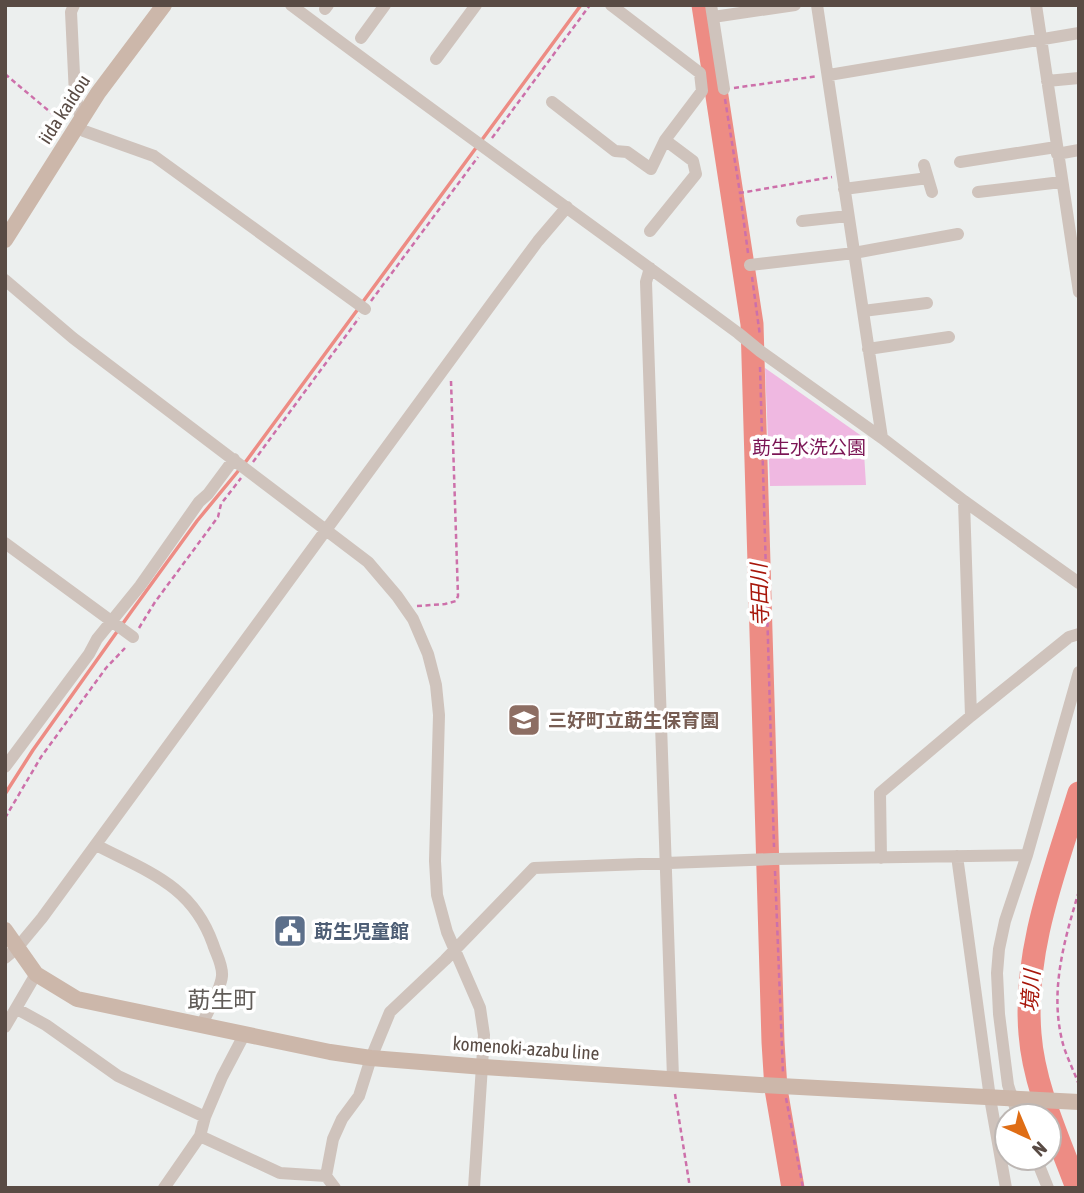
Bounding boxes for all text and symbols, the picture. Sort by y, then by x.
street label: iida kaidou [34,70,94,148]
park label: 莇生水洗公園 [752,436,866,458]
water label: 寺田川 [746,561,772,627]
school or university icon: 三好町立莇生保育園 [505,701,543,739]
place label: 三好町立莇生保育園 [548,709,719,731]
public building icon: 莇生児童館 [271,912,309,950]
place label: 莇生児童館 [314,920,409,942]
water label: 境川 [1017,967,1044,1013]
district label: 莇生町 [188,987,257,1013]
street label: komenoki-azabu line [452,1032,600,1064]
north arrow [993,1102,1063,1172]
text: N [1028,1137,1051,1161]

